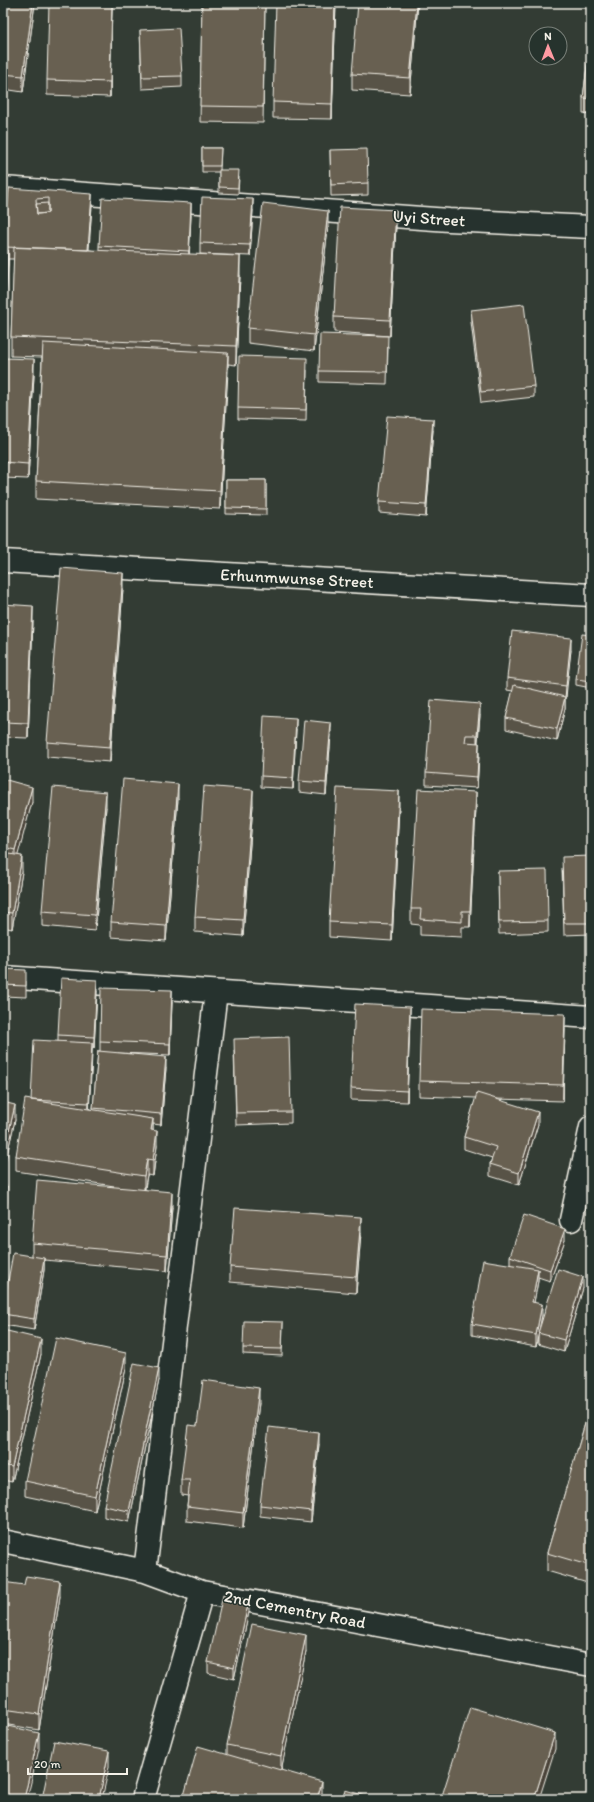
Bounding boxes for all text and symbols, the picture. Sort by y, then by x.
north arrow [528,26,568,66]
text: N [544,30,552,43]
street label: Uyi Street [392,205,466,231]
street label: Erhunmwunse Street [220,564,374,592]
street label: 2nd Cementry Road [223,1585,367,1633]
scale bar [28,1750,127,1776]
text: 20 m [34,1757,61,1771]

